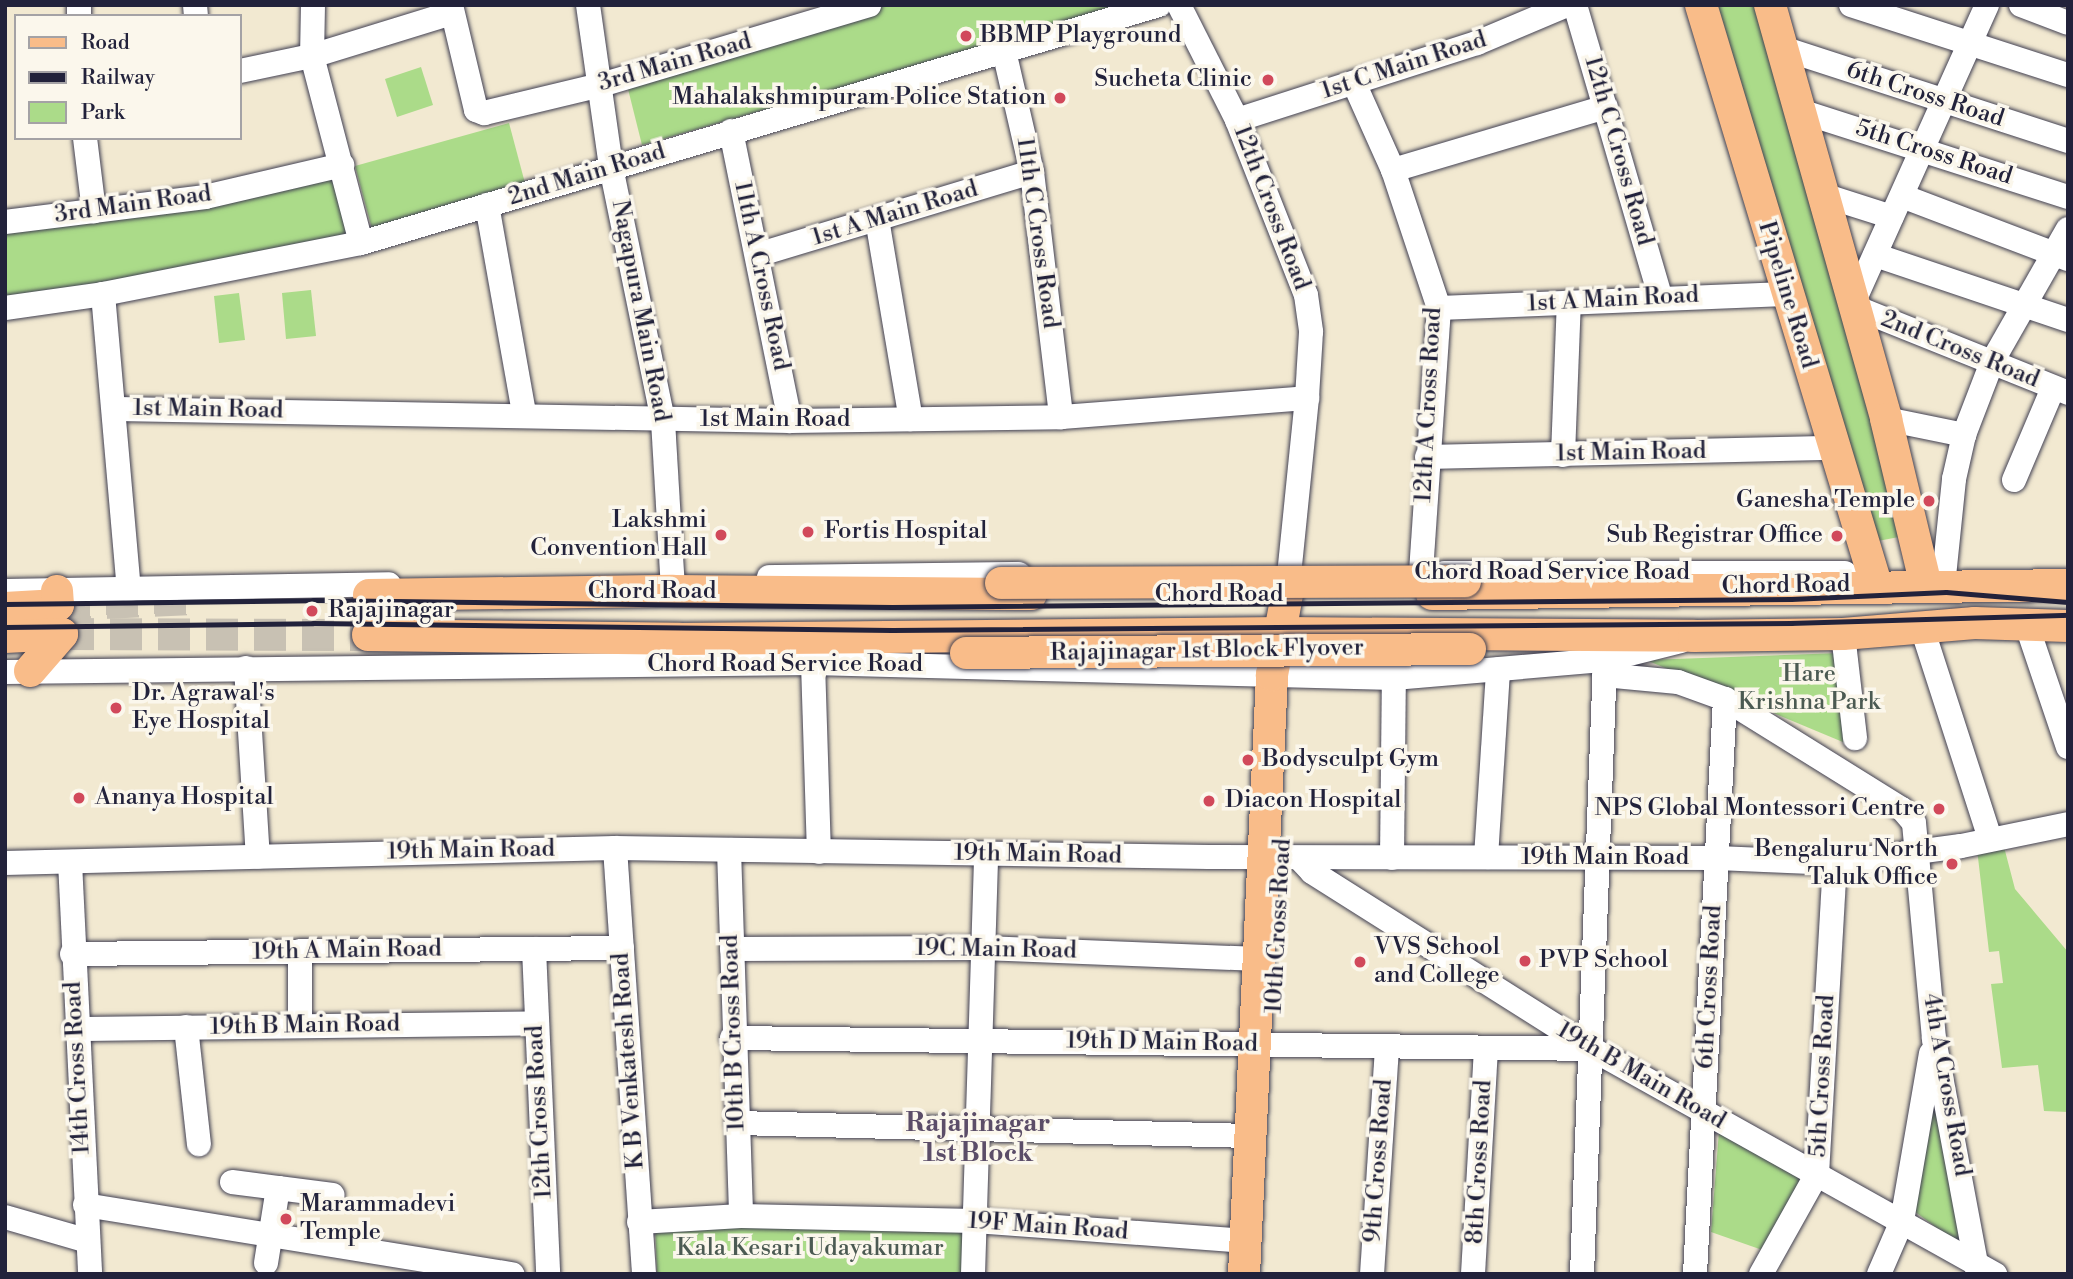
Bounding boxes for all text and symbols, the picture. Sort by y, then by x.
legend [14,14,242,140]
place label: BBMP Playground [980,22,1181,50]
street label: 1st C Main Road [1318,26,1490,106]
street label: 3rd Main Road [595,27,755,99]
marker: BBMP Playground [958,28,974,44]
text: Road [81,30,130,56]
street label: 12th C Cross Road [1577,53,1659,249]
street label: 6th Cross Road [1842,56,2008,134]
text: Railway [81,65,155,91]
place label: Sucheta Clinic [1094,66,1252,94]
marker: Sucheta Clinic [1258,70,1278,90]
place label: Mahalakshmipuram Police Station [672,84,1046,112]
marker: Mahalakshmipuram Police Station [1052,90,1068,106]
text: Park [81,100,125,126]
street label: 5th Cross Road [1852,114,2016,192]
street label: 12th Cross Road [1226,122,1316,294]
street label: 11th C Cross Road [1009,136,1065,330]
street label: 2nd Main Road [505,137,669,213]
street label: 1st A Main Road [809,175,981,253]
street label: 11th A Cross Road [727,179,795,373]
street label: 3rd Main Road [53,180,213,230]
street label: Nagapura Main Road [604,198,676,424]
street label: Pipeline Road [1751,218,1823,372]
street label: 1st A Main Road [1526,281,1700,319]
street label: 2nd Cross Road [1877,305,2043,395]
street label: 12th A Cross Road [1410,307,1448,503]
street label: 1st Main Road [132,394,284,426]
street label: 1st Main Road [700,406,850,434]
street label: 1st Main Road [1555,437,1707,469]
place label: Ganesha Temple [1736,487,1915,515]
marker: Ganesha Temple [1921,493,1937,509]
place label: Lakshmi Convention Hall [530,507,707,563]
place label: Fortis Hospital [824,518,987,546]
marker: Fortis Hospital [798,522,818,542]
place label: Sub Registrar Office [1607,522,1823,550]
marker: Lakshmi Convention Hall [713,527,729,543]
marker: Sub Registrar Office [1829,528,1845,544]
street label: Chord Road Service Road [1414,559,1690,587]
street label: Chord Road [1721,570,1851,602]
street label: Chord Road [588,578,716,606]
street label: Chord Road [1155,581,1283,609]
place label: Rajajinagar [328,597,454,625]
marker: Rajajinagar [302,601,322,621]
street label: Rajajinagar 1st Block Flyover [1050,634,1364,668]
street label: Chord Road Service Road [647,651,923,679]
park label: Hare Krishna Park [1738,661,1880,717]
place label: Dr. Agrawal's Eye Hospital [132,680,275,736]
marker: Dr. Agrawal's Eye Hospital [106,698,126,718]
place label: Bodysculpt Gym [1262,746,1439,774]
marker: Bodysculpt Gym [1240,752,1256,768]
place label: Ananya Hospital [95,784,274,812]
place label: Diacon Hospital [1225,787,1401,815]
marker: Ananya Hospital [69,788,89,808]
marker: Diacon Hospital [1199,791,1219,811]
place label: NPS Global Montessori Centre [1594,795,1925,823]
marker: NPS Global Montessori Centre [1931,801,1947,817]
street label: 19th Main Road [387,835,555,867]
place label: Bengaluru North Taluk Office [1754,836,1938,892]
street label: 10th Cross Road [1260,838,1298,1014]
street label: 19th Main Road [954,839,1122,871]
street label: 19th Main Road [1521,844,1689,872]
marker: Bengaluru North Taluk Office [1944,856,1960,872]
street label: 6th Cross Road [1691,904,1729,1070]
street label: 10th B Cross Road [716,934,752,1132]
street label: 19C Main Road [915,934,1077,966]
place label: VVS School and College [1374,934,1500,990]
street label: 19th A Main Road [252,935,442,967]
place label: PVP School [1539,947,1668,975]
street label: K B Venkatesh Road [607,952,651,1170]
marker: PVP School [1517,953,1533,969]
marker: VVS School and College [1352,954,1368,970]
street label: 14th Cross Road [59,981,97,1155]
street label: 4th A Cross Road [1916,991,1976,1179]
street label: 5th Cross Road [1804,994,1842,1158]
street label: 19th B Main Road [210,1010,400,1042]
street label: 19th B Main Road [1552,1016,1730,1136]
street label: 12th Cross Road [521,1024,559,1200]
street label: 19th D Main Road [1066,1027,1258,1059]
street label: 9th Cross Road [1359,1078,1399,1244]
street label: 8th Cross Road [1461,1079,1499,1245]
district label: Rajajinagar 1st Block [906,1108,1050,1170]
place label: Marammadevi Temple [300,1191,455,1247]
street label: 19F Main Road [967,1207,1129,1247]
marker: Marammadevi Temple [278,1211,294,1227]
park label: Kala Kesari Udayakumar [676,1235,944,1263]

